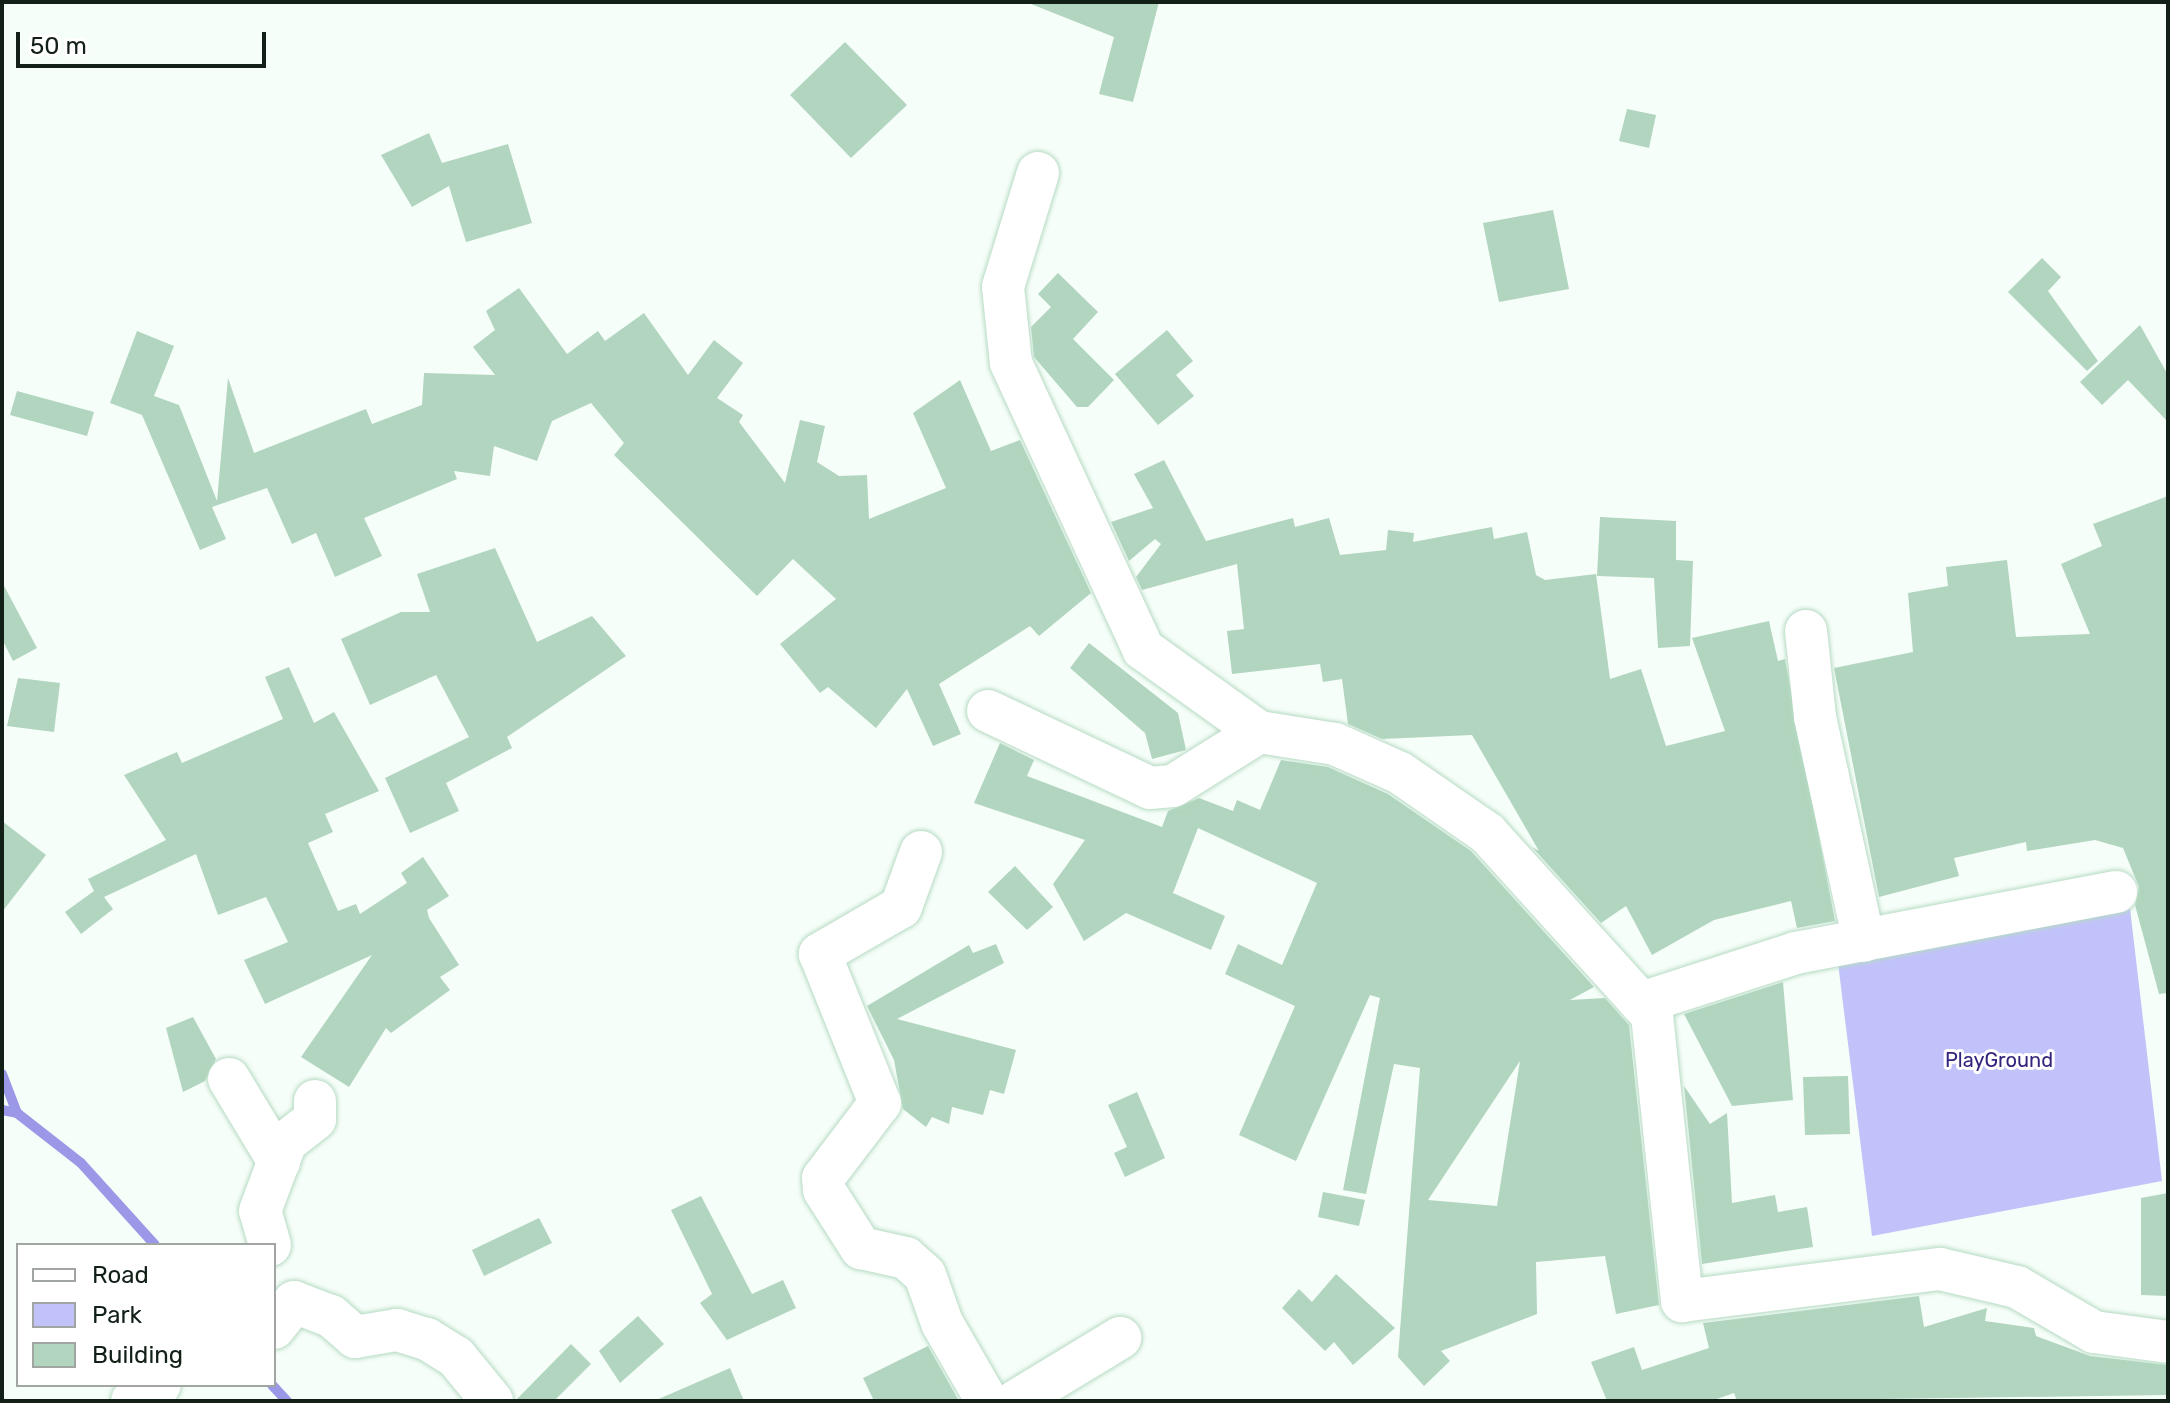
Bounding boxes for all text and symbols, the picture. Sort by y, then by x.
scale bar [20,16,270,66]
text: 50 m [30,32,87,60]
park label: PlayGround [1945,1048,2053,1072]
legend [16,1243,276,1387]
text: Road [92,1261,149,1289]
text: Park [92,1301,142,1329]
text: Building [92,1341,183,1369]

